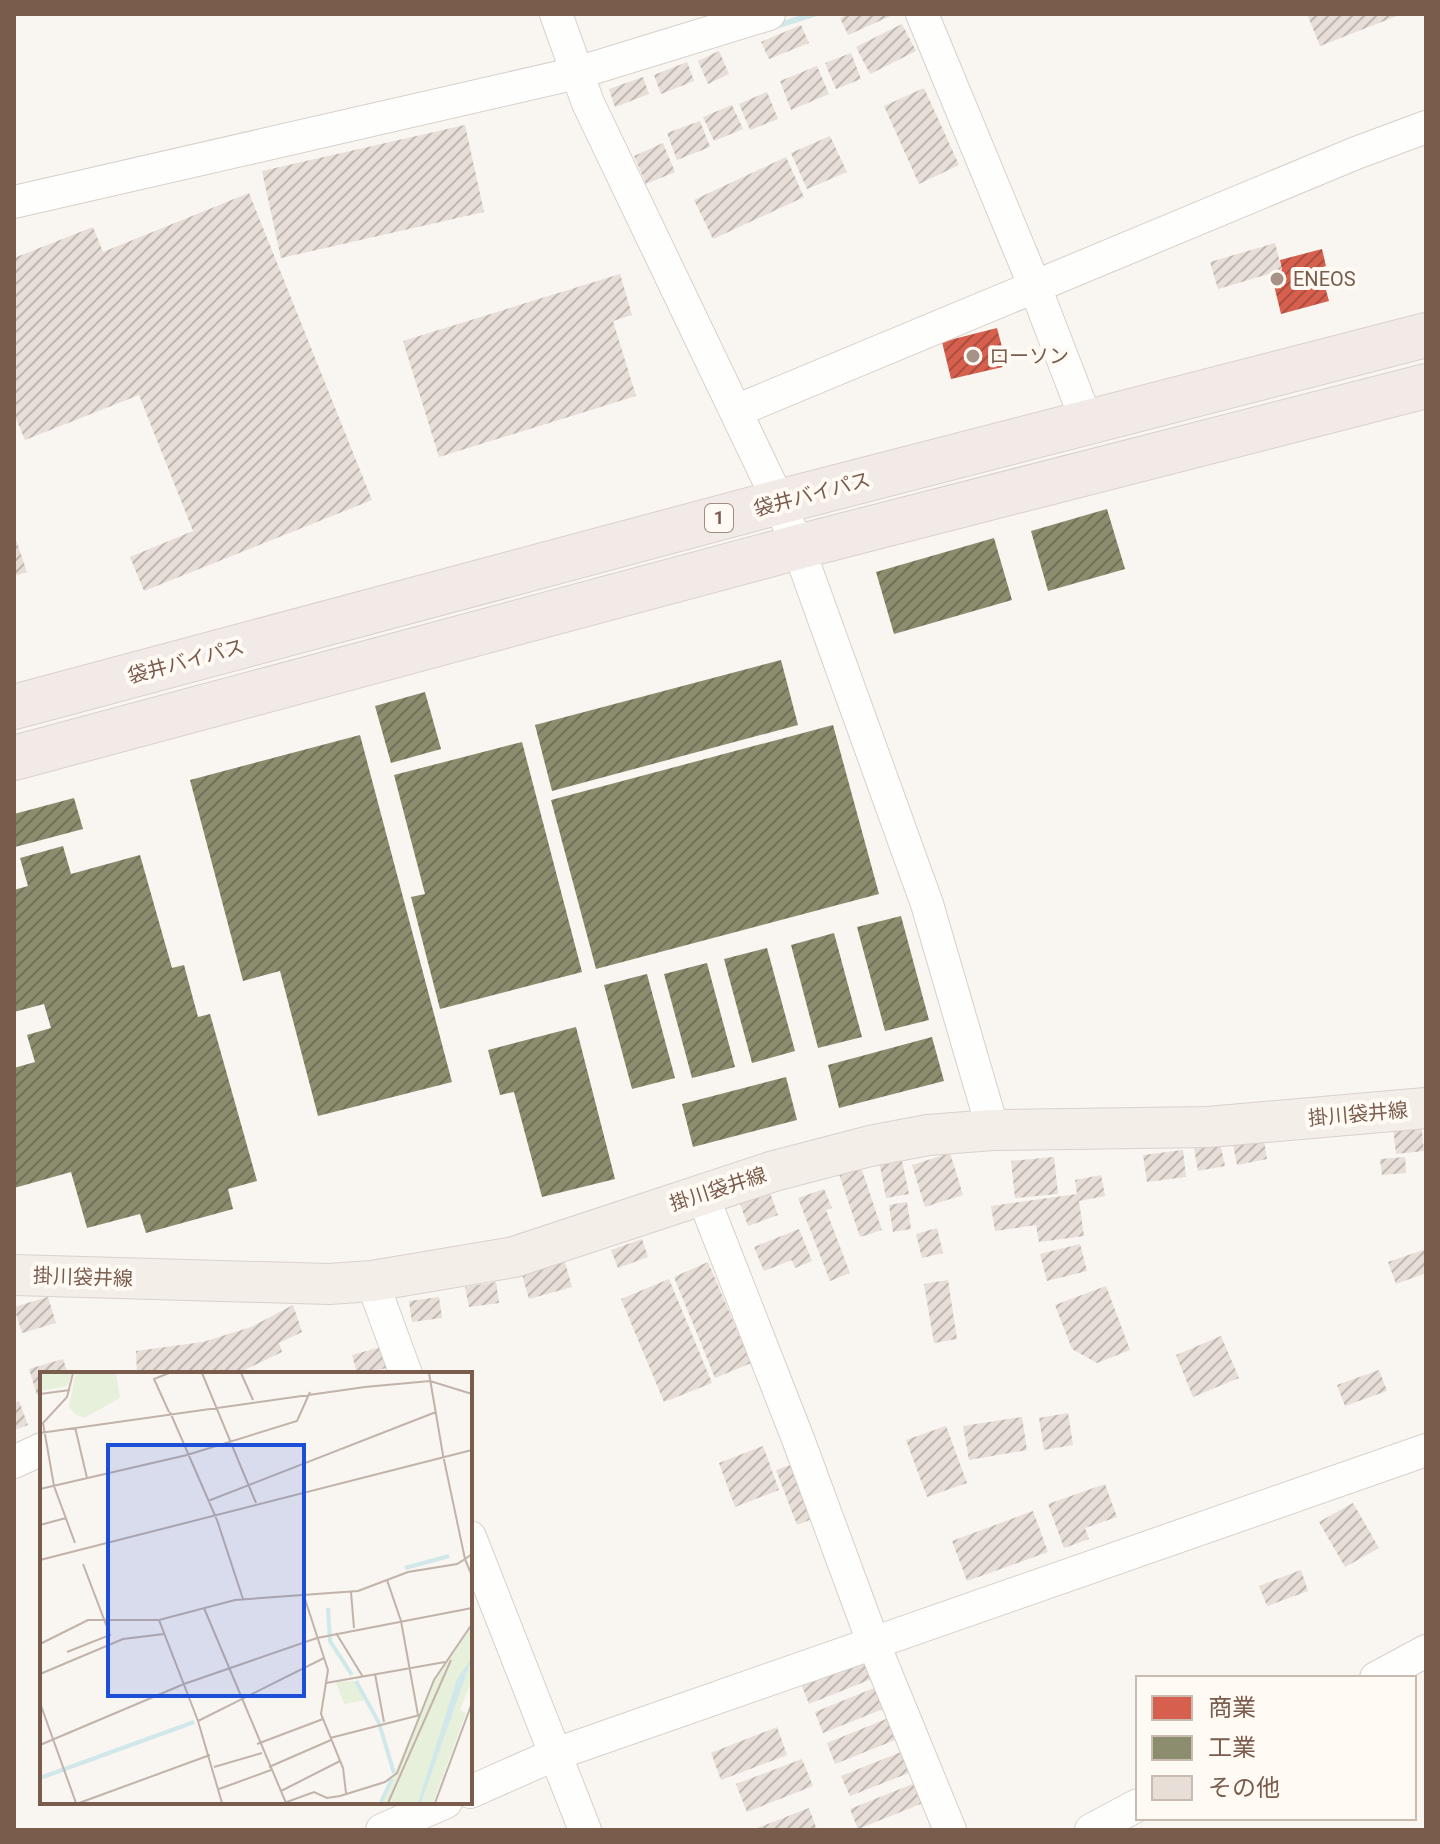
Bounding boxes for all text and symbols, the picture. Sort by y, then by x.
place label: ENEOS [1293,267,1356,291]
marker: ENEOS [1268,270,1286,288]
place label: ローソン [989,344,1069,368]
marker: ローソン [964,347,982,365]
street label: 袋井バイパス [751,467,873,521]
road number: 1 [705,504,733,532]
street label: 袋井バイパス [125,634,247,688]
street label: 掛川袋井線 [1307,1098,1409,1130]
street label: 掛川袋井線 [667,1162,769,1216]
street label: 掛川袋井線 [33,1263,133,1291]
inset map [40,1372,472,1804]
legend [1136,1676,1416,1820]
text: 商業 [1208,1694,1256,1722]
text: 工業 [1208,1734,1256,1762]
text: その他 [1208,1774,1280,1802]

